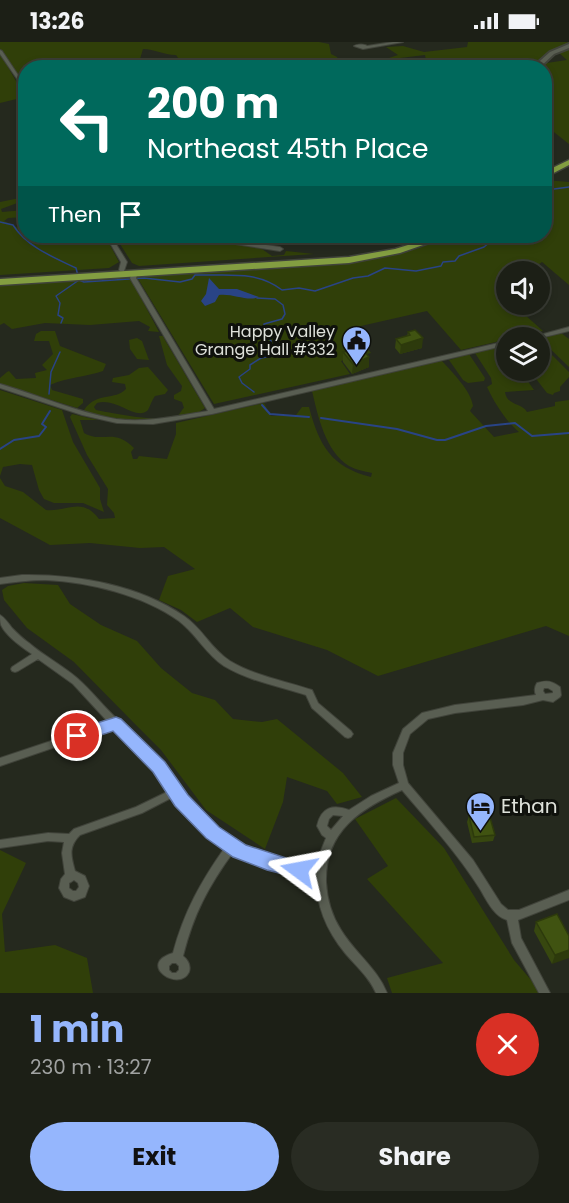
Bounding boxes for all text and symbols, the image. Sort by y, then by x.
text: 13:26 [30,6,84,37]
text: 200 m [147,74,279,133]
icon: left [48,84,126,162]
text: Northeast 45th Place [147,130,428,167]
icon: arrive [114,198,147,231]
text: Then [48,199,102,230]
map controls [496,261,550,381]
button: sound [496,261,550,315]
place label: Happy Valley Grange Hall #332 [195,320,335,361]
public building icon: Happy Valley Grange Hall #332 [340,324,372,366]
button: layers [496,327,550,381]
pin [51,710,102,761]
icon: arrive [60,719,93,752]
hotel icon: Ethan [464,790,496,832]
place label: Ethan [501,792,558,820]
position arrow [267,838,331,902]
text: 1 min [30,1004,124,1055]
button: close [476,1013,539,1076]
text: 230 m · 13:27 [30,1053,152,1081]
button: Exit [30,1122,279,1191]
button: Share [291,1122,539,1191]

